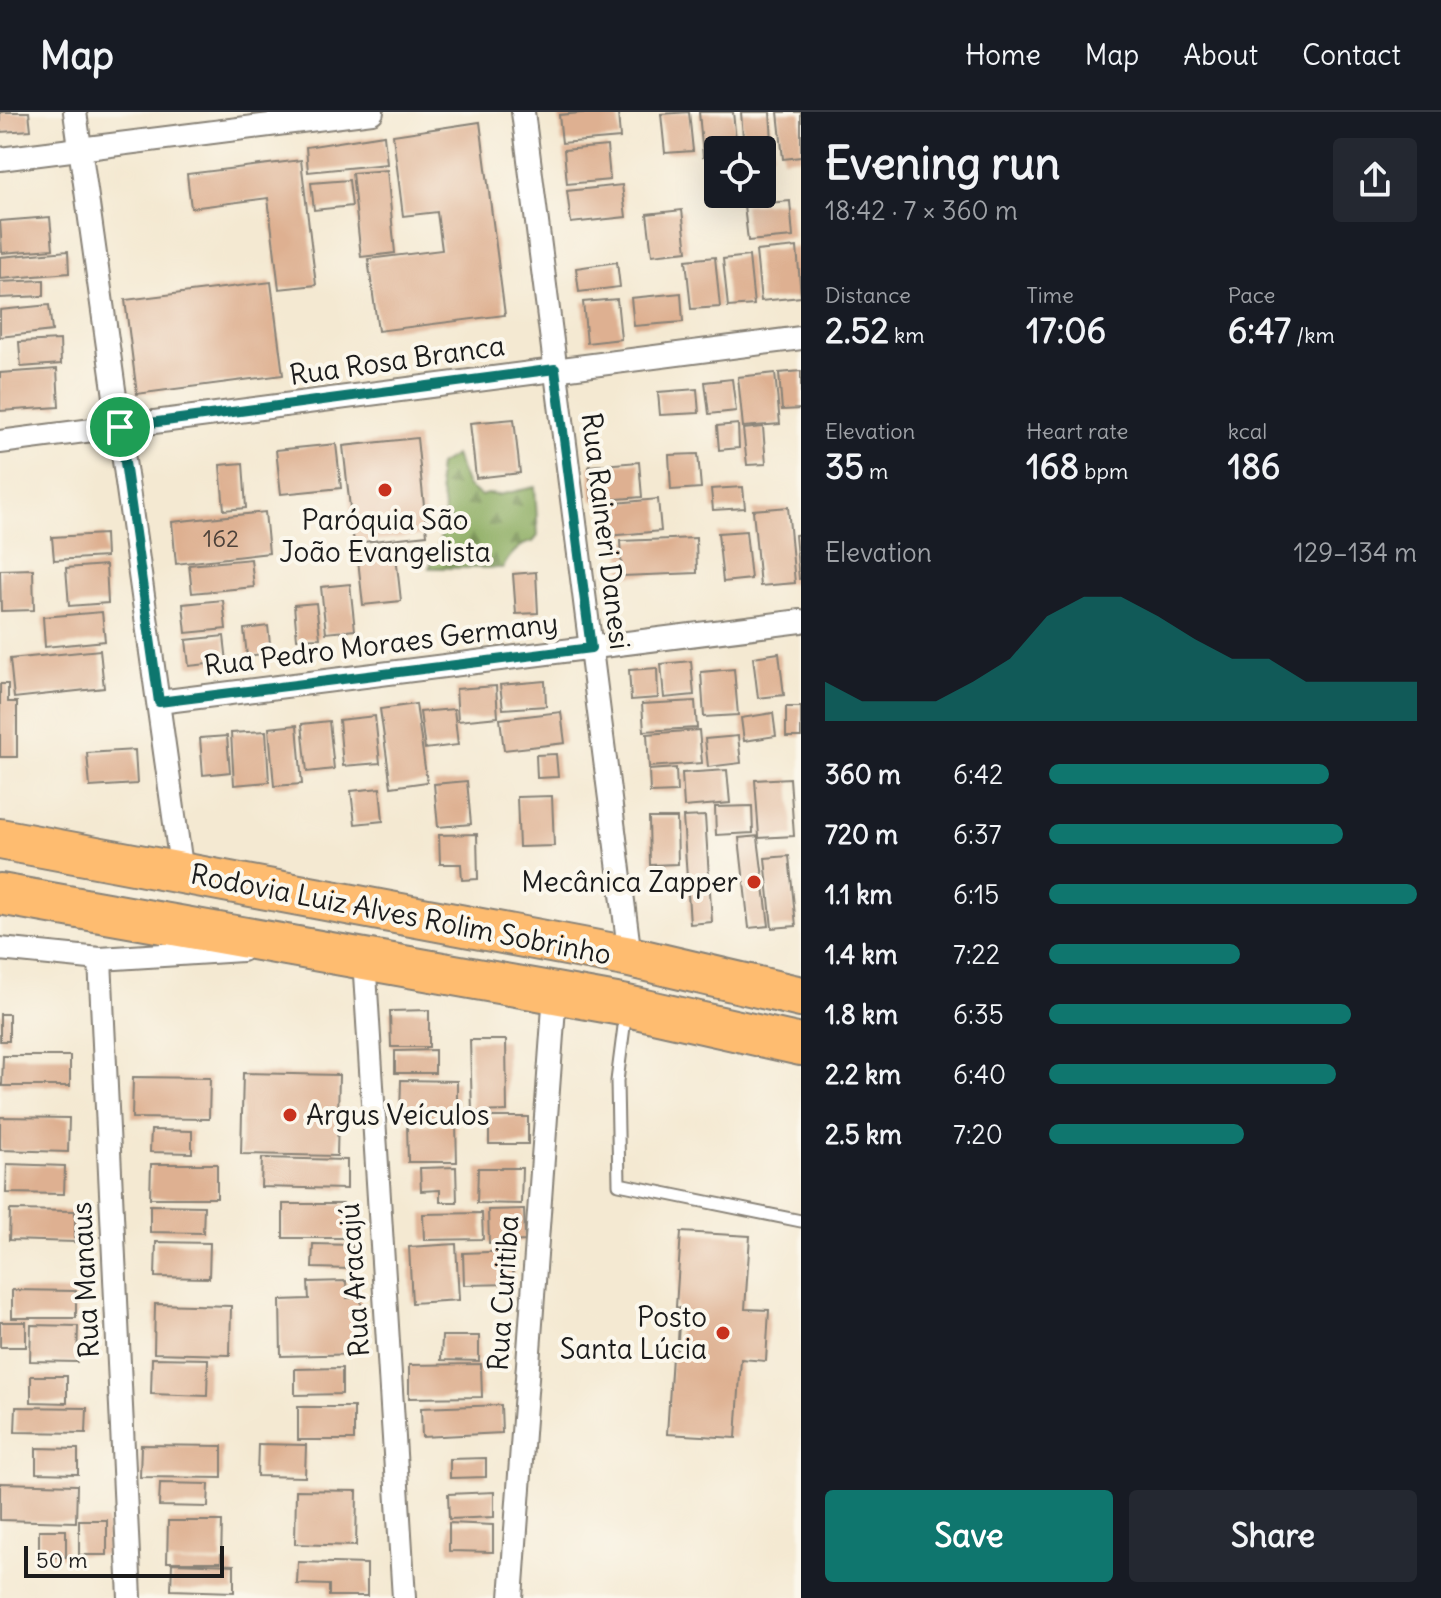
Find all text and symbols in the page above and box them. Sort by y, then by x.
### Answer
text: Map [40,32,114,79]
text: Home [965,37,1041,73]
text: Map [1085,37,1139,73]
text: About [1183,37,1258,73]
text: Contact [1302,37,1401,73]
map controls [704,136,776,208]
button: locate [704,136,776,208]
text: Evening run [825,136,1060,191]
button: share [1333,138,1417,222]
text: 18:42 · 7 × 360 m [825,194,1018,227]
text: Distance [825,281,911,309]
text: Time [1026,281,1074,309]
text: Pace [1228,281,1275,309]
text: 2.52 [825,309,889,352]
text: 17:06 [1026,309,1106,352]
text: 6:47 [1228,309,1291,352]
text: km [889,321,925,349]
text: /km [1291,321,1335,349]
street label: Rua Rosa Branca [287,327,507,393]
pin [86,393,154,461]
icon: arrive [98,405,142,449]
street label: Rua Raineri Danesi [574,411,638,651]
text: Elevation [825,417,915,445]
text: Heart rate [1026,417,1128,445]
text: kcal [1228,417,1267,445]
text: 35 [825,445,864,488]
text: 168 [1026,445,1079,488]
text: 186 [1228,445,1280,488]
text: m [864,457,888,485]
text: bpm [1079,457,1128,485]
marker: Paróquia São João Evangelista [376,481,394,499]
place label: Paróquia São João Evangelista [279,502,491,570]
house number: 162 [203,523,239,553]
text: Elevation [825,536,932,569]
text: 129–134 m [1294,536,1417,569]
street label: Rua Pedro Moraes Germany [202,604,560,684]
text: 360 m [825,758,901,791]
text: 6:42 [953,758,1003,791]
text: 720 m [825,818,898,851]
text: 6:37 [953,818,1001,851]
street label: Rodovia Luiz Alves Rolim Sobrinho [188,856,614,972]
place label: Mecânica Zapper [521,864,738,900]
marker: Mecânica Zapper [745,873,763,891]
text: 1.1 km [825,878,892,911]
text: 6:15 [953,878,999,911]
text: 1.4 km [825,938,898,971]
text: 7:22 [953,938,1000,971]
text: 1.8 km [825,998,898,1031]
text: 6:35 [953,998,1004,1031]
text: 2.2 km [825,1058,901,1091]
text: 6:40 [953,1058,1006,1091]
place label: Argus Veículos [306,1097,490,1133]
marker: Argus Veículos [281,1106,299,1124]
text: 2.5 km [825,1118,902,1151]
text: 7:20 [953,1118,1003,1151]
street label: Rua Manaus [63,1201,107,1359]
street label: Rua Aracajú [331,1202,377,1358]
street label: Rua Curitiba [480,1214,526,1372]
place label: Posto Santa Lúcia [560,1299,707,1367]
marker: Posto Santa Lúcia [714,1324,732,1342]
button: Save [825,1490,1113,1582]
button: Share [1129,1490,1417,1582]
scale bar [24,1542,224,1578]
text: 50 m [36,1546,88,1574]

